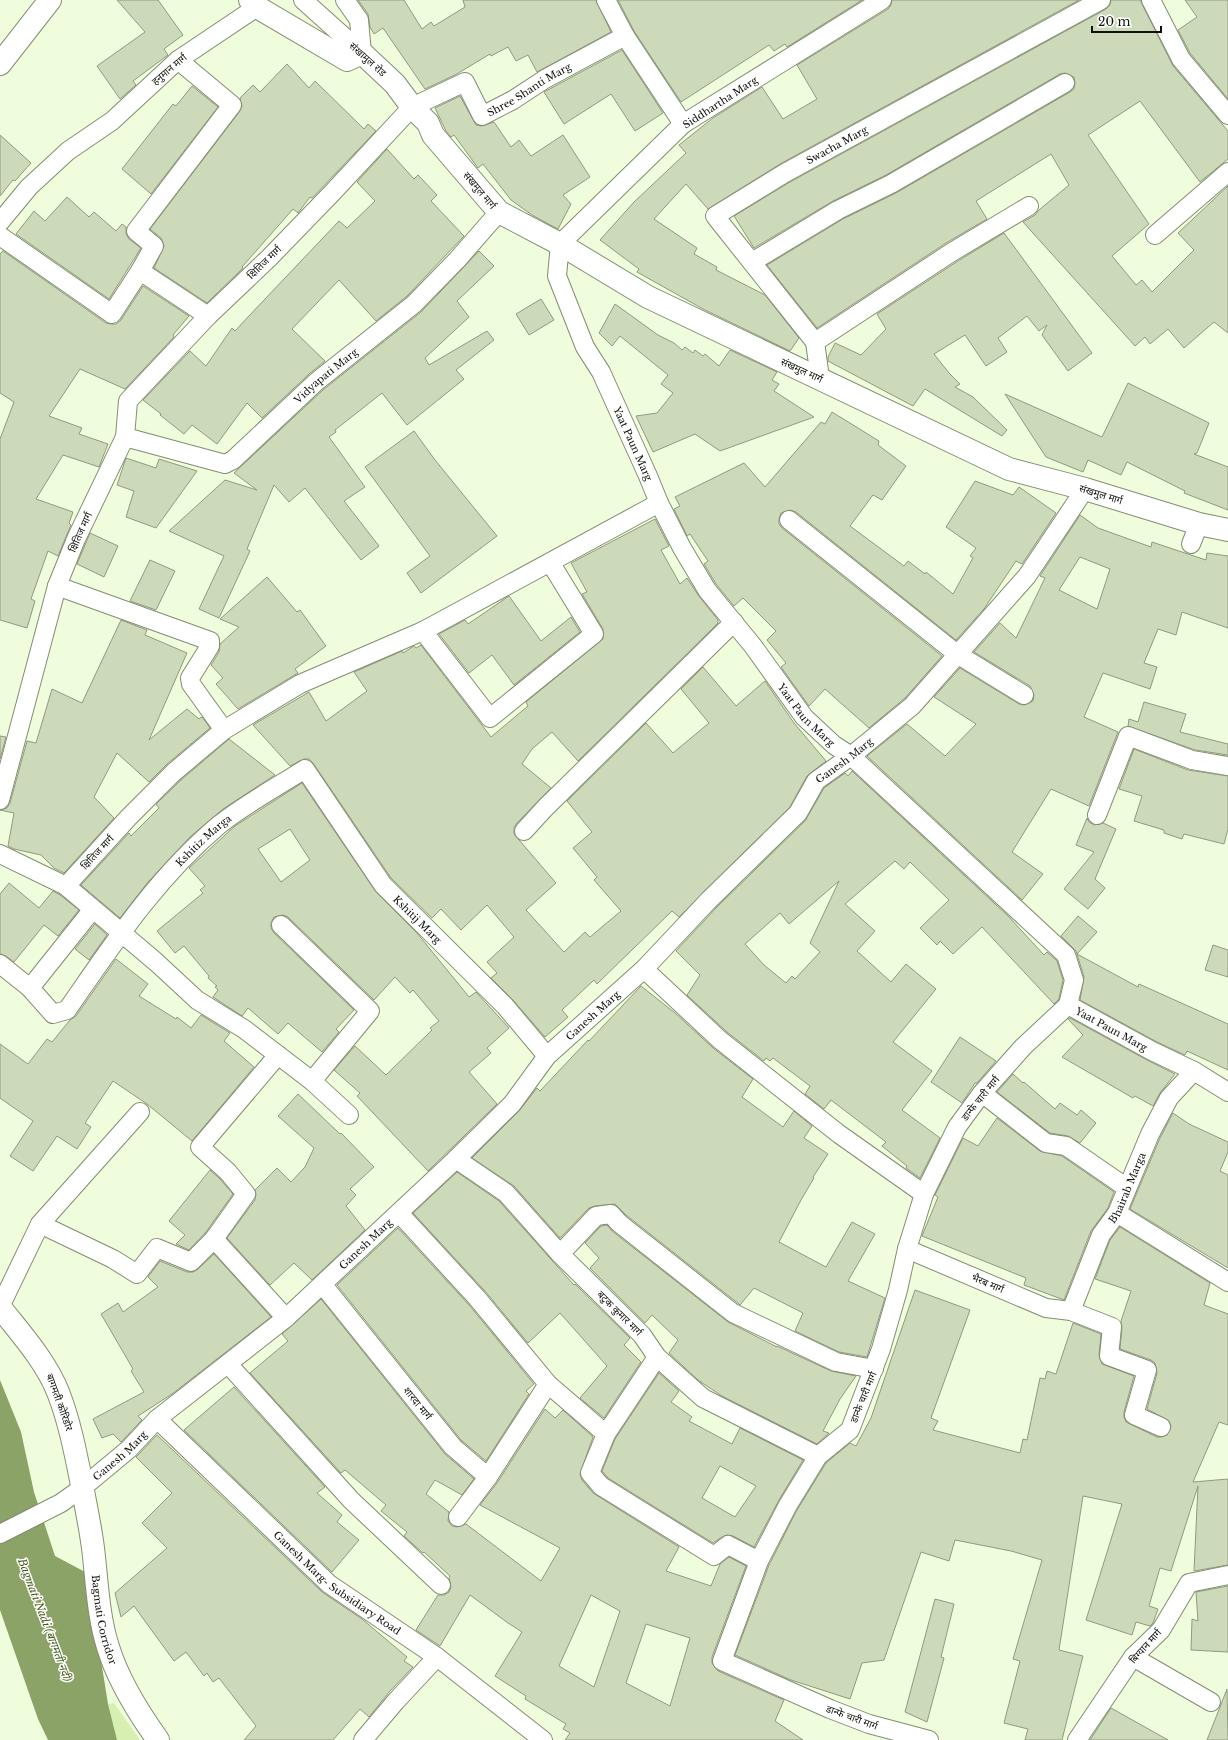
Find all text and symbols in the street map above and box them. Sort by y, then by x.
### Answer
scale bar [1092,8,1161,34]
text: 20 m [1098,14,1130,29]
street label: संखामुल रोड [347,39,389,80]
street label: हनुमान मार्ग [149,50,190,88]
street label: Shree Shanti Marg [485,60,574,119]
street label: Siddhartha Marg [680,73,761,131]
street label: Swacha Marg [804,123,871,167]
street label: संखमुल मार्ग [460,169,500,212]
street label: क्षितिज मार्ग [245,242,285,282]
street label: Vidyapati Marg [291,345,361,407]
street label: संखमुल मार्ग [779,355,826,386]
street label: Yaat Paun Marg [610,404,656,484]
street label: संखमुल मार्ग [1078,482,1125,508]
street label: क्षितिज मार्ग [66,509,95,554]
street label: Yaat Paun Marg [774,680,838,750]
street label: Ganesh Marg [813,734,876,786]
street label: Kshitiz Marga [173,812,234,869]
street label: क्षितिज मार्ग [78,832,117,872]
street label: Kshitij Marg [390,893,445,947]
street label: Ganesh Marg [563,987,623,1043]
street label: Yaat Paun Marg [1072,1004,1151,1055]
street label: डान्फे चारी मार्ग [958,1073,1003,1124]
street label: Bhairab Marga [1106,1150,1149,1226]
street label: Ganesh Marg [336,1215,396,1272]
street label: भैरब मार्ग [970,1271,1007,1296]
street label: बटुक कुमार मार्ग [594,1288,646,1339]
street label: डान्फे चारी मार्ग [847,1369,880,1426]
street label: बागमती कोरिडोर [43,1372,76,1433]
street label: शारदा मार्ग [400,1384,435,1423]
street label: Ganesh Marg [90,1427,150,1483]
street label: Ganesh Marg- Subsidiary Road [271,1528,403,1638]
water label: Bagmati Nadi (बागमती नदी) [15,1555,75,1684]
street label: Bagmati Corridor [89,1574,120,1667]
street label: बिग्यान मार्ग [1126,1626,1165,1666]
street label: डान्फे चारी मार्ग [823,1702,880,1733]

